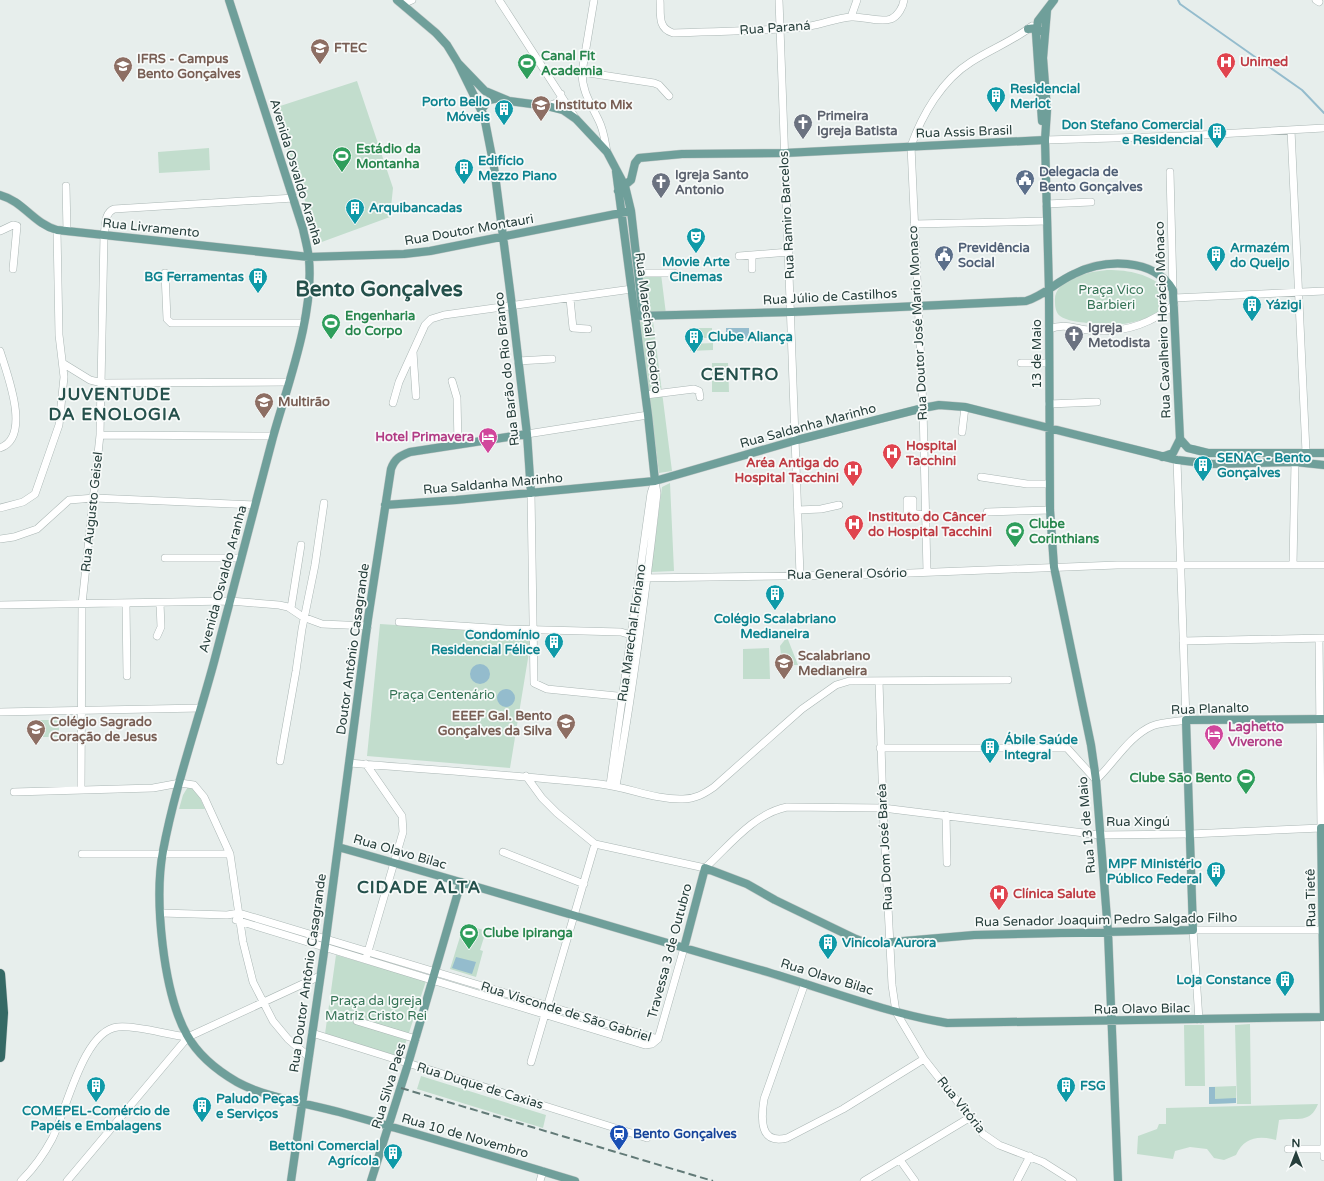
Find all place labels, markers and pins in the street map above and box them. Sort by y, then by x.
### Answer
school or university icon: FTEC [309,37,331,65]
place label: FTEC [334,40,367,56]
place label: Canal Fit Academia [541,48,603,79]
place label: IFRS - Campus Bento Gonçalves [137,51,241,82]
hospital icon: Unimed [1215,51,1237,79]
sports icon: Canal Fit Academia [516,52,538,80]
place label: Unimed [1240,54,1288,70]
school or university icon: IFRS - Campus Bento Gonçalves [112,55,134,83]
place label: Residencial Merlot [1010,81,1080,112]
building icon: Residencial Merlot [985,85,1007,113]
place label: Porto Bello Móveis [422,94,490,125]
school or university icon: Instituto Mix [530,94,552,122]
place label: Instituto Mix [555,97,633,113]
building icon: Porto Bello Móveis [493,98,515,126]
place label: Primeira Igreja Batista [817,108,898,139]
church icon: Primeira Igreja Batista [792,112,814,140]
place label: Don Stefano Comercial e Residencial [1062,117,1203,148]
building icon: Don Stefano Comercial e Residencial [1206,121,1228,149]
place label: Estádio da Montanha [356,141,421,172]
sports icon: Estádio da Montanha [331,145,353,173]
place label: Edifício Mezzo Piano [478,153,557,184]
building icon: Edifício Mezzo Piano [453,157,475,185]
place label: Delegacia de Bento Gonçalves [1039,164,1143,195]
place label: Igreja Santo Antonio [675,167,749,198]
public building icon: Delegacia de Bento Gonçalves [1014,168,1036,196]
church icon: Igreja Santo Antonio [650,171,672,199]
building icon: Arquibancadas [344,197,366,225]
place label: Arquibancadas [369,200,462,216]
theatre icon: Movie Arte Cinemas [685,226,707,254]
place label: Previdência Social [958,240,1030,271]
place label: Armazém do Queijo [1230,240,1290,271]
public building icon: Previdência Social [933,244,955,272]
building icon: Armazém do Queijo [1205,244,1227,272]
place label: Movie Arte Cinemas [662,254,731,285]
building icon: BG Ferramentas [247,266,269,294]
place label: BG Ferramentas [144,269,244,285]
building icon: Yázigi [1241,294,1263,322]
place label: Yázigi [1266,297,1302,313]
place label: Engenharia do Corpo [345,308,415,339]
sports icon: Engenharia do Corpo [320,312,342,340]
place label: Igreja Metodista [1088,320,1150,351]
church icon: Igreja Metodista [1063,324,1085,352]
building icon: Clube Aliança [683,326,705,354]
place label: Clube Aliança [708,329,793,345]
school or university icon: Multirão [253,391,275,419]
place label: Multirão [278,394,330,410]
hotel icon: Hotel Primavera [477,426,499,454]
place label: Hotel Primavera [375,429,474,445]
place label: Hospital Tacchini [905,438,957,469]
hospital icon: Hospital Tacchini [881,442,903,470]
place label: SENAC - Bento Gonçalves [1217,450,1311,481]
building icon: SENAC - Bento Gonçalves [1192,454,1214,482]
place label: Aréa Antiga do Hospital Tacchini [735,455,839,486]
hospital icon: Aréa Antiga do Hospital Tacchini [842,459,864,487]
place label: Instituto do Câncer do Hospital Tacchini [868,509,992,540]
hospital icon: Instituto do Câncer do Hospital Tacchini [843,513,865,541]
place label: Clube Corinthians [1029,516,1099,547]
sports icon: Clube Corinthians [1004,520,1026,548]
building icon: Colégio Scalabriano Medianeira [764,583,786,611]
place label: Colégio Scalabriano Medianeira [714,611,836,642]
place label: Condomínio Residencial Félice [431,627,541,658]
building icon: Condomínio Residencial Félice [543,631,565,659]
place label: Scalabriano Medianeira [798,648,870,679]
school or university icon: Scalabriano Medianeira [773,652,795,680]
place label: EEEF Gal. Bento Gonçalves da Silva [438,708,552,739]
school or university icon: EEEF Gal. Bento Gonçalves da Silva [555,712,577,740]
place label: Colégio Sagrado Coração de Jesus [50,714,157,745]
school or university icon: Colégio Sagrado Coração de Jesus [25,718,47,746]
place label: Laghetto Viverone [1228,719,1284,750]
hotel icon: Laghetto Viverone [1203,723,1225,751]
place label: Ábile Saúde Integral [1004,731,1078,763]
building icon: Ábile Saúde Integral [979,736,1001,764]
sports icon: Clube São Bento [1235,767,1257,795]
place label: Clube São Bento [1129,770,1232,786]
place label: MPF Ministério Público Federal [1107,856,1202,887]
building icon: MPF Ministério Público Federal [1205,860,1227,888]
hospital icon: Clínica Salute [988,883,1010,911]
place label: Clínica Salute [1013,886,1097,902]
sports icon: Clube Ipiranga [458,922,480,950]
place label: Clube Ipiranga [483,925,573,941]
building icon: Vinícola Aurora [817,932,839,960]
place label: Vinícola Aurora [842,935,936,951]
building icon: Loja Constance [1274,969,1296,997]
place label: Loja Constance [1176,972,1272,988]
building icon: COMEPEL-Comércio de Papéis e Embalagens [85,1075,107,1103]
building icon: FSG [1055,1075,1077,1103]
place label: FSG [1080,1078,1106,1094]
place label: Paludo Peças e Serviços [216,1091,299,1122]
building icon: Paludo Peças e Serviços [191,1095,213,1123]
place label: COMEPEL-Comércio de Papéis e Embalagens [22,1103,171,1134]
station icon: Bento Gonçalves [608,1123,630,1151]
place label: Bento Gonçalves [633,1126,737,1142]
place label: Bettoni Comercial Agrícola [269,1138,379,1169]
building icon: Bettoni Comercial Agrícola [382,1142,404,1170]

